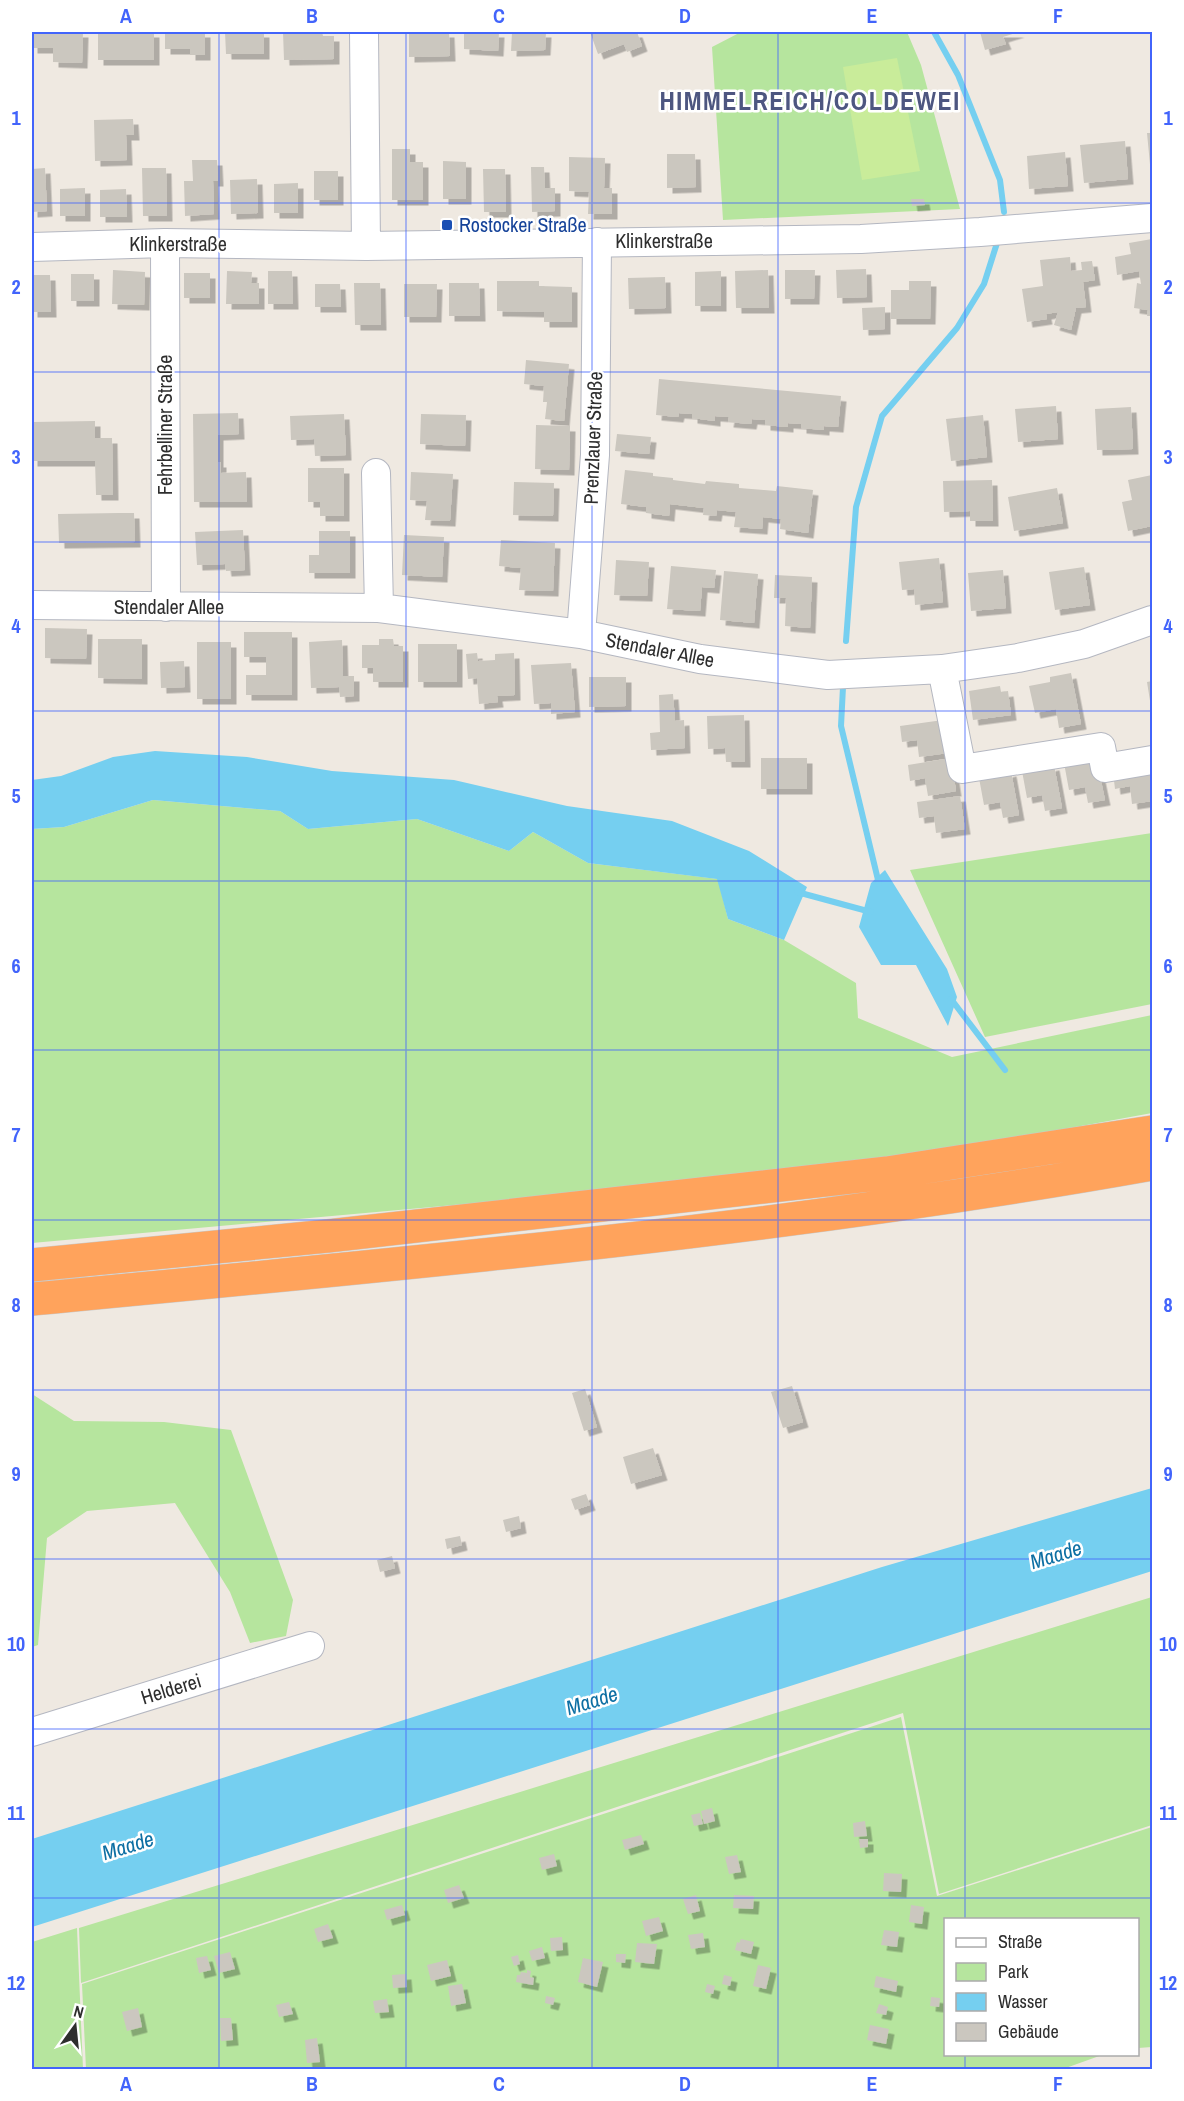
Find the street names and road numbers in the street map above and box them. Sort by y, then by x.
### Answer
street label: Klinkerstraße [615,227,713,254]
street label: Klinkerstraße [129,230,227,257]
street label: Fehrbelliner Straße [151,355,178,495]
street label: Prenzlauer Straße [577,371,608,505]
street label: Stendaler Allee [114,593,224,620]
street label: Stendaler Allee [603,626,717,673]
street label: Helderei [137,1667,204,1710]

